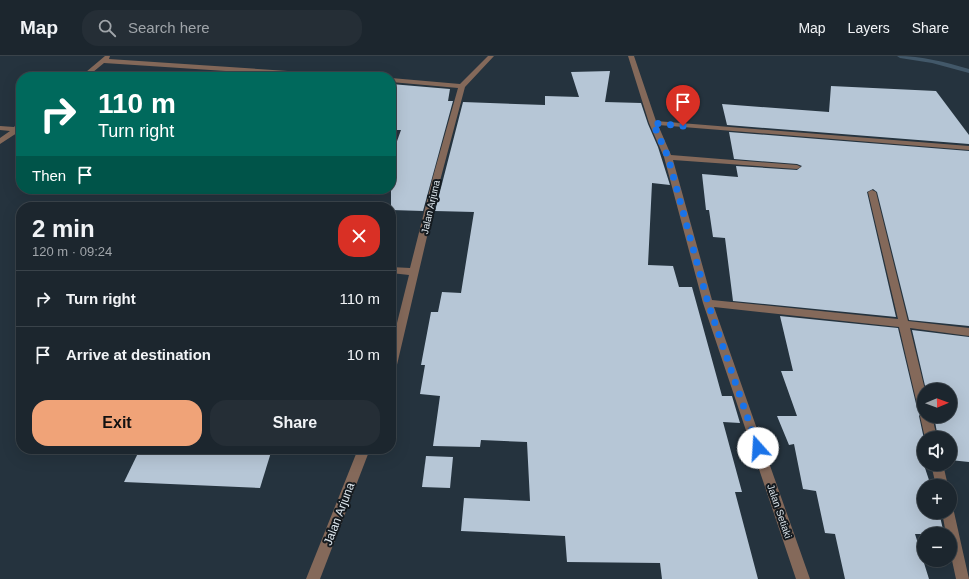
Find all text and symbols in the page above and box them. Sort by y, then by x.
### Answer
search box [82,10,362,46]
text: Map [20,17,58,38]
icon: search [96,17,118,39]
text: Search here [128,19,210,36]
text: Map [798,20,826,36]
text: Layers [848,20,890,36]
text: Share [912,20,949,36]
pin [666,85,700,126]
icon: right [32,88,84,140]
text: 110 m [98,88,176,119]
icon: arrive [672,91,694,113]
text: Turn right [98,121,174,141]
icon: arrive [74,164,96,186]
text: Then [32,167,66,184]
street label: Jalan Arjuna [419,179,442,235]
text: 2 min [32,215,95,242]
button: close [338,215,380,257]
text: 120 m · 09:24 [32,244,112,259]
icon: right [32,288,54,310]
text: Turn right [66,290,136,307]
text: 110 m [339,290,380,307]
icon: arrive [32,344,54,366]
text: Arrive at destination [66,346,211,363]
text: 10 m [347,346,380,363]
north arrow [917,383,957,423]
map controls [917,383,957,567]
button: Exit [32,400,202,446]
button: Share [210,400,380,446]
position arrow [737,427,779,469]
button: sound [917,431,957,471]
button: + [917,479,957,519]
street label: Jalan Arjuna [321,480,357,547]
street label: Jalan Setiaki [765,483,794,540]
button: − [917,527,957,567]

